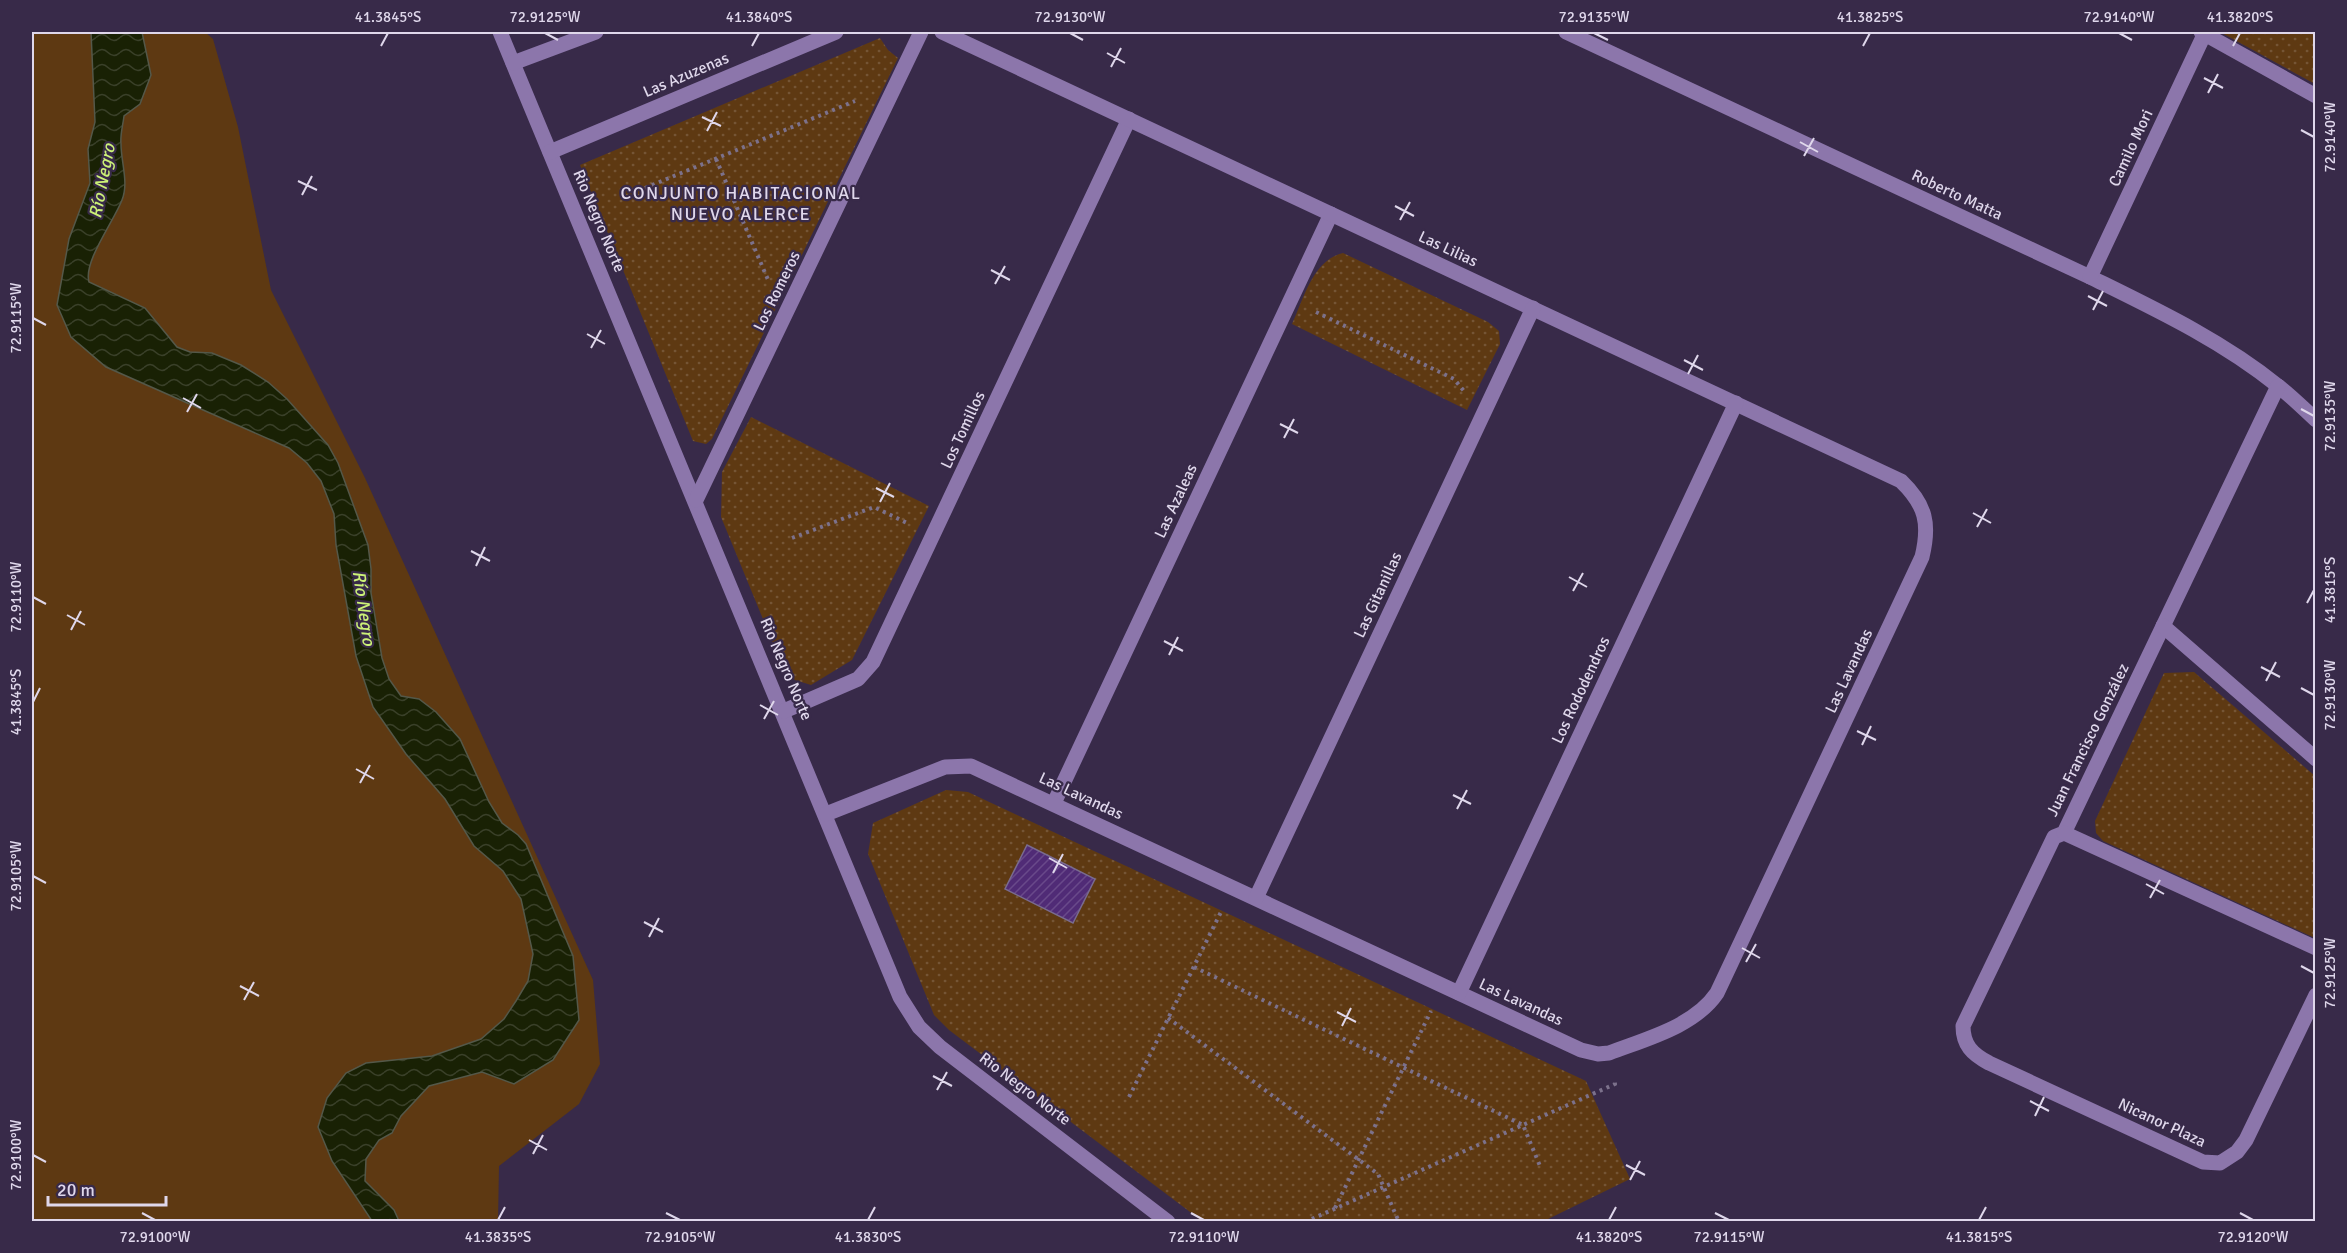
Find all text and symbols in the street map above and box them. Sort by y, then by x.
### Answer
text: 41.3845°S [355,8,421,26]
text: 72.9125°W [510,8,581,26]
text: 41.3840°S [726,8,792,26]
text: 72.9130°W [1035,8,1106,26]
text: 72.9135°W [1559,8,1630,26]
text: 41.3825°S [1837,8,1903,26]
text: 72.9140°W [2084,8,2155,26]
text: 41.3820°S [2207,8,2273,26]
street label: Las Azuzenas [640,48,732,102]
text: 72.9140°W [2321,101,2339,172]
street label: Camilo Mori [2104,106,2158,190]
water label: Río Negro [84,140,120,220]
street label: Roberto Matta [1908,165,2006,225]
street label: Rio Negro Norte [568,167,630,275]
district label: CONJUNTO HABITACIONAL NUEVO ALERCE [620,182,862,225]
street label: Las Lilias [1415,227,1481,271]
street label: Los Romeros [749,248,805,334]
text: 72.9115°W [7,282,25,353]
text: 72.9135°W [2321,380,2339,451]
street label: Los Tomillos [936,388,990,472]
street label: Las Azaleas [1150,461,1202,541]
street label: Las Gitanillas [1349,549,1407,641]
text: 41.3815°S [2321,557,2339,623]
text: 72.9110°W [7,561,25,632]
water label: Río Negro [348,569,380,648]
street label: Rio Negro Norte [755,615,817,723]
street label: Las Lavandas [1821,626,1877,716]
street label: Los Rododendros [1547,633,1615,747]
text: 72.9130°W [2321,659,2339,730]
street label: Juan Francisco González [2042,660,2134,820]
text: 41.3845°S [7,669,25,735]
street label: Las Lavandas [1036,768,1126,824]
text: 72.9105°W [7,840,25,911]
text: 72.9125°W [2321,937,2339,1008]
street label: Las Lavandas [1476,974,1566,1030]
street label: Rio Negro Norte [975,1048,1075,1130]
street label: Nicanor Plaza [2115,1094,2209,1152]
text: 72.9100°W [7,1119,25,1190]
scale bar [48,1169,166,1207]
text: 20 m [57,1179,95,1201]
text: 72.9100°W [120,1228,191,1246]
text: 41.3835°S [465,1228,531,1246]
text: 72.9105°W [645,1228,716,1246]
text: 41.3830°S [835,1228,901,1246]
text: 72.9110°W [1169,1228,1240,1246]
text: 41.3820°S [1576,1228,1642,1246]
text: 72.9115°W [1694,1228,1765,1246]
text: 41.3815°S [1946,1228,2012,1246]
text: 72.9120°W [2218,1228,2289,1246]

